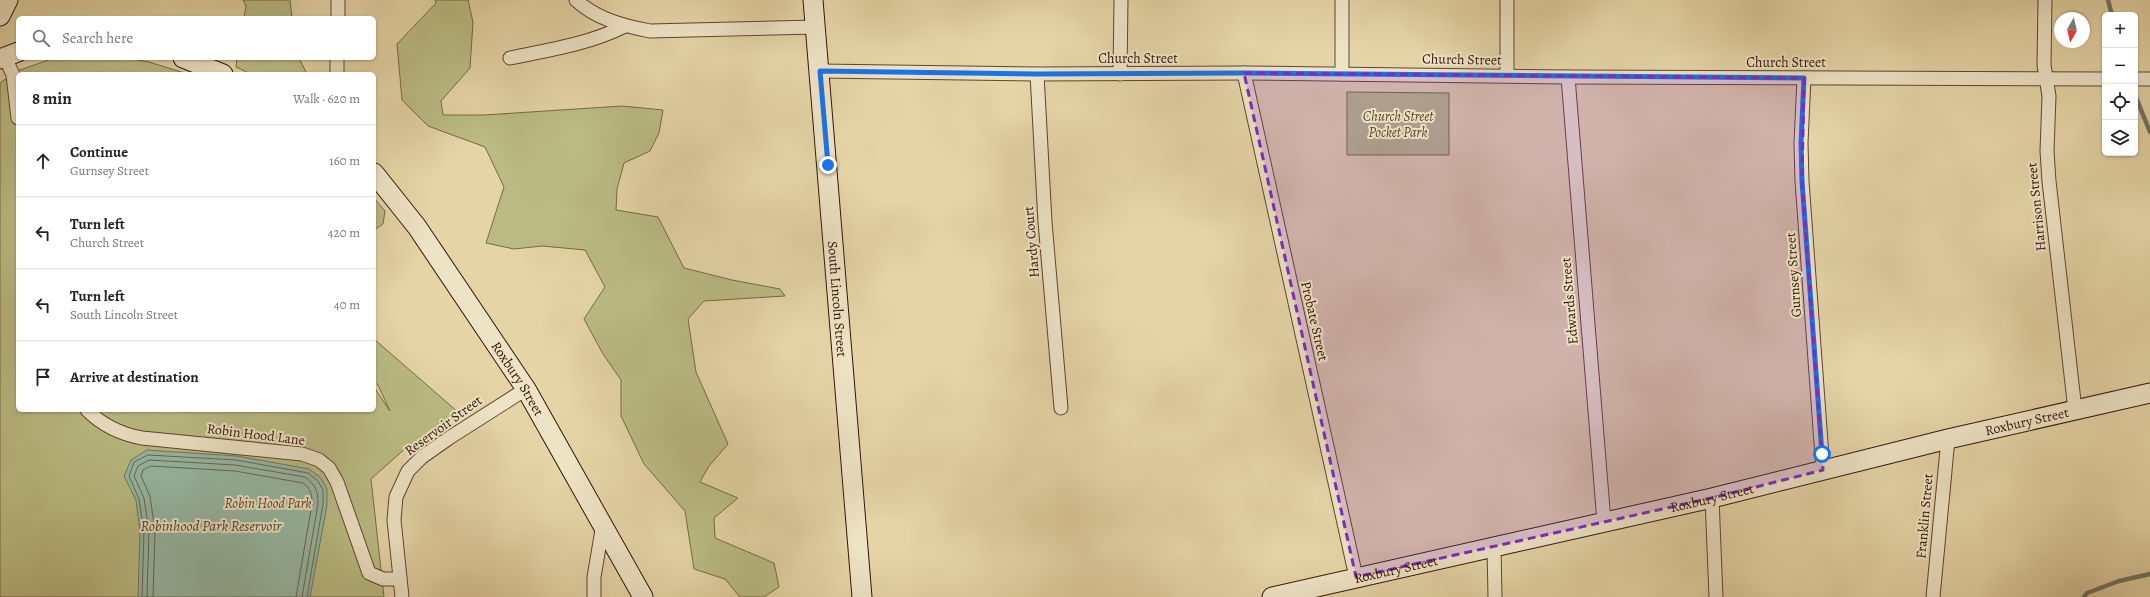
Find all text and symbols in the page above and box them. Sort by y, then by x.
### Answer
north arrow [2054,12,2090,48]
map controls [2102,12,2138,156]
button: + [2102,12,2138,48]
search box [16,16,376,60]
icon: search [30,27,52,49]
text: Search here [62,28,133,48]
button: − [2102,48,2138,84]
street label: Church Street [1098,49,1178,68]
street label: Church Street [1422,49,1502,70]
street label: Church Street [1746,53,1826,72]
button: locate [2102,84,2138,120]
text: 8 min [32,87,72,110]
text: Walk · 620 m [293,90,360,107]
park label: Church Street Pocket Park [1363,107,1434,142]
button: layers [2102,120,2138,156]
text: Continue [70,142,128,162]
icon: ahead [32,150,54,172]
text: 160 m [329,152,360,169]
route end [819,156,837,174]
street label: Harrison Street [2022,161,2051,252]
text: Gurnsey Street [70,162,149,179]
street label: Hardy Court [1019,205,1044,278]
text: Turn left [70,214,125,234]
icon: left [32,222,54,244]
text: 420 m [328,224,360,241]
street label: Gurnsey Street [1781,232,1806,318]
text: Church Street [70,234,144,251]
street label: South Lincoln Street [823,240,851,358]
street label: Edwards Street [1556,256,1583,345]
street label: Probate Street [1296,279,1333,363]
text: Turn left [70,286,125,306]
icon: left [32,294,54,316]
text: 40 m [334,296,360,313]
text: South Lincoln Street [70,306,178,323]
street label: Roxbury Street [486,338,548,420]
icon: arrive [32,366,54,388]
text: Arrive at destination [70,367,199,387]
street label: Reservoir Street [401,391,486,460]
street label: Roxbury Street [1983,403,2071,440]
street label: Robin Hood Lane [206,419,306,450]
route start [1813,445,1831,463]
street label: Franklin Street [1911,472,1938,559]
street label: Roxbury Street [1668,479,1756,517]
park label: Robin Hood Park [224,494,312,513]
water label: Robinhood Park Reservoir [140,516,282,536]
street label: Roxbury Street [1352,551,1440,588]

